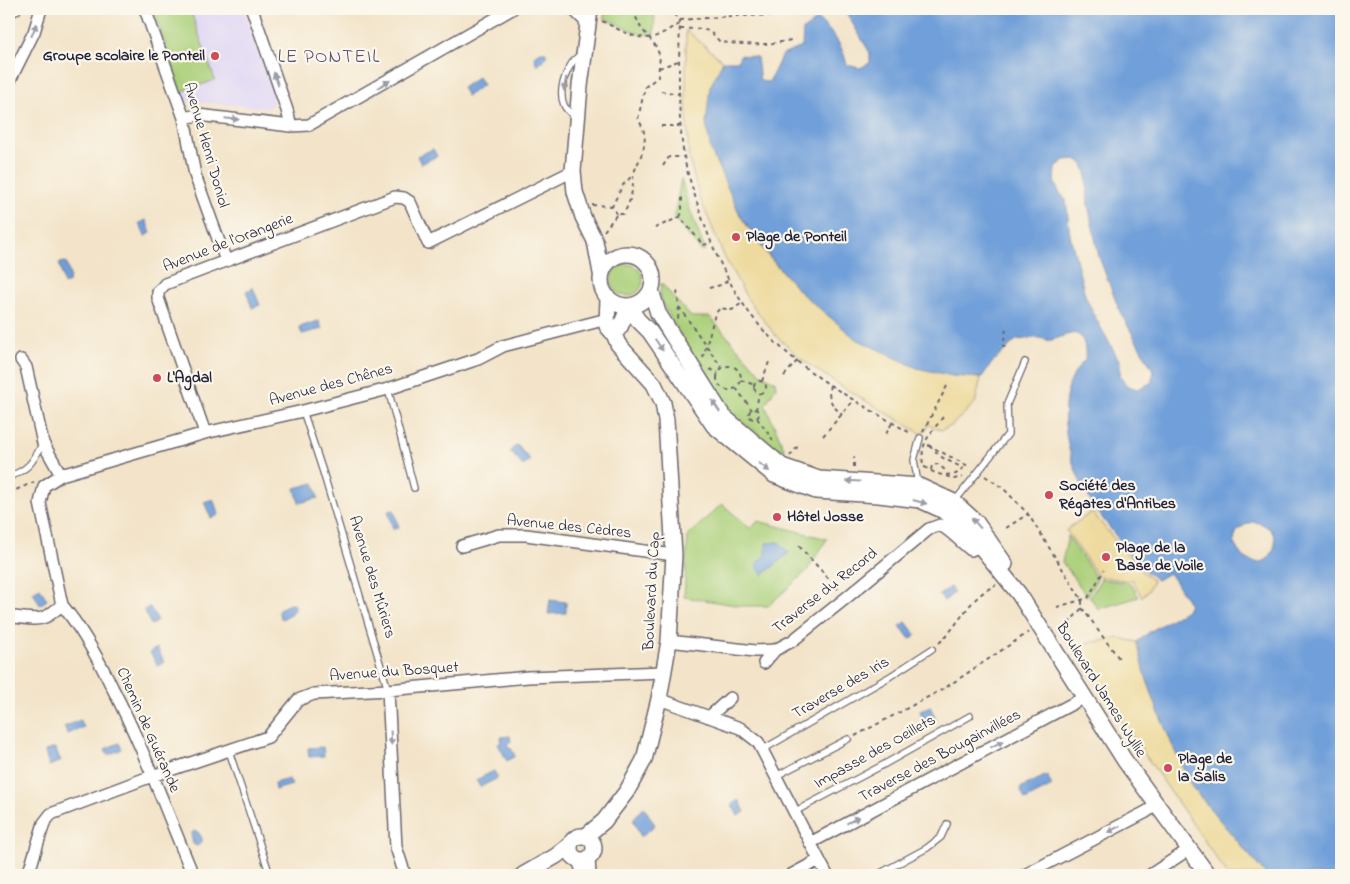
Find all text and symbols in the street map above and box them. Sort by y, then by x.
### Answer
one-way arrow [30,23,38,37]
place label: Groupe scolaire le Ponteil [43,44,205,68]
district label: LE PONTEIL [278,44,380,71]
marker: Groupe scolaire le Ponteil [209,50,221,62]
one-way arrow [272,71,280,86]
one-way arrow [560,76,568,92]
street label: Avenue Henri Doniol [177,79,235,211]
one-way arrow [377,79,390,88]
one-way arrow [225,115,241,123]
street label: Avenue de l'Orangerie [159,207,297,279]
place label: Plage de Ponteil [746,225,847,250]
marker: Plage de Ponteil [730,231,742,243]
one-way arrow [654,338,664,352]
street label: Avenue des Chênes [267,357,395,413]
place label: L'Agdal [167,366,212,391]
marker: L'Agdal [151,372,163,384]
one-way arrow [711,399,721,413]
one-way arrow [758,461,770,472]
place label: Société des Régates d'Antibes [1058,474,1176,517]
one-way arrow [844,477,860,485]
marker: Société des Régates d'Antibes [1043,489,1055,501]
one-way arrow [912,498,927,506]
place label: Hôtel Josse [787,505,864,529]
street label: Avenue des Cèdres [505,509,633,545]
marker: Hôtel Josse [771,511,783,523]
street label: Avenue des Mûriers [342,513,402,641]
one-way arrow [971,517,982,529]
street label: Boulevard du Cap [637,531,667,652]
place label: Plage de la Base de Voile [1115,536,1204,578]
street label: Traverse du Record [767,542,883,640]
marker: Plage de la Base de Voile [1100,551,1112,563]
street label: Boulevard James Wyllie [1049,617,1153,763]
street label: Traverse des Iris [788,650,894,726]
street label: Avenue du Bosquet [329,655,460,688]
street label: Chemin de Guérande [110,664,187,797]
street label: Traverse des Bougainvillées [855,703,1025,809]
street label: Impasse des Oeillets [810,709,940,795]
one-way arrow [387,731,395,747]
one-way arrow [989,740,1004,748]
place label: Plage de la Salis [1178,747,1233,789]
marker: Plage de la Salis [1162,762,1174,774]
one-way arrow [846,816,860,824]
one-way arrow [1107,825,1121,833]

